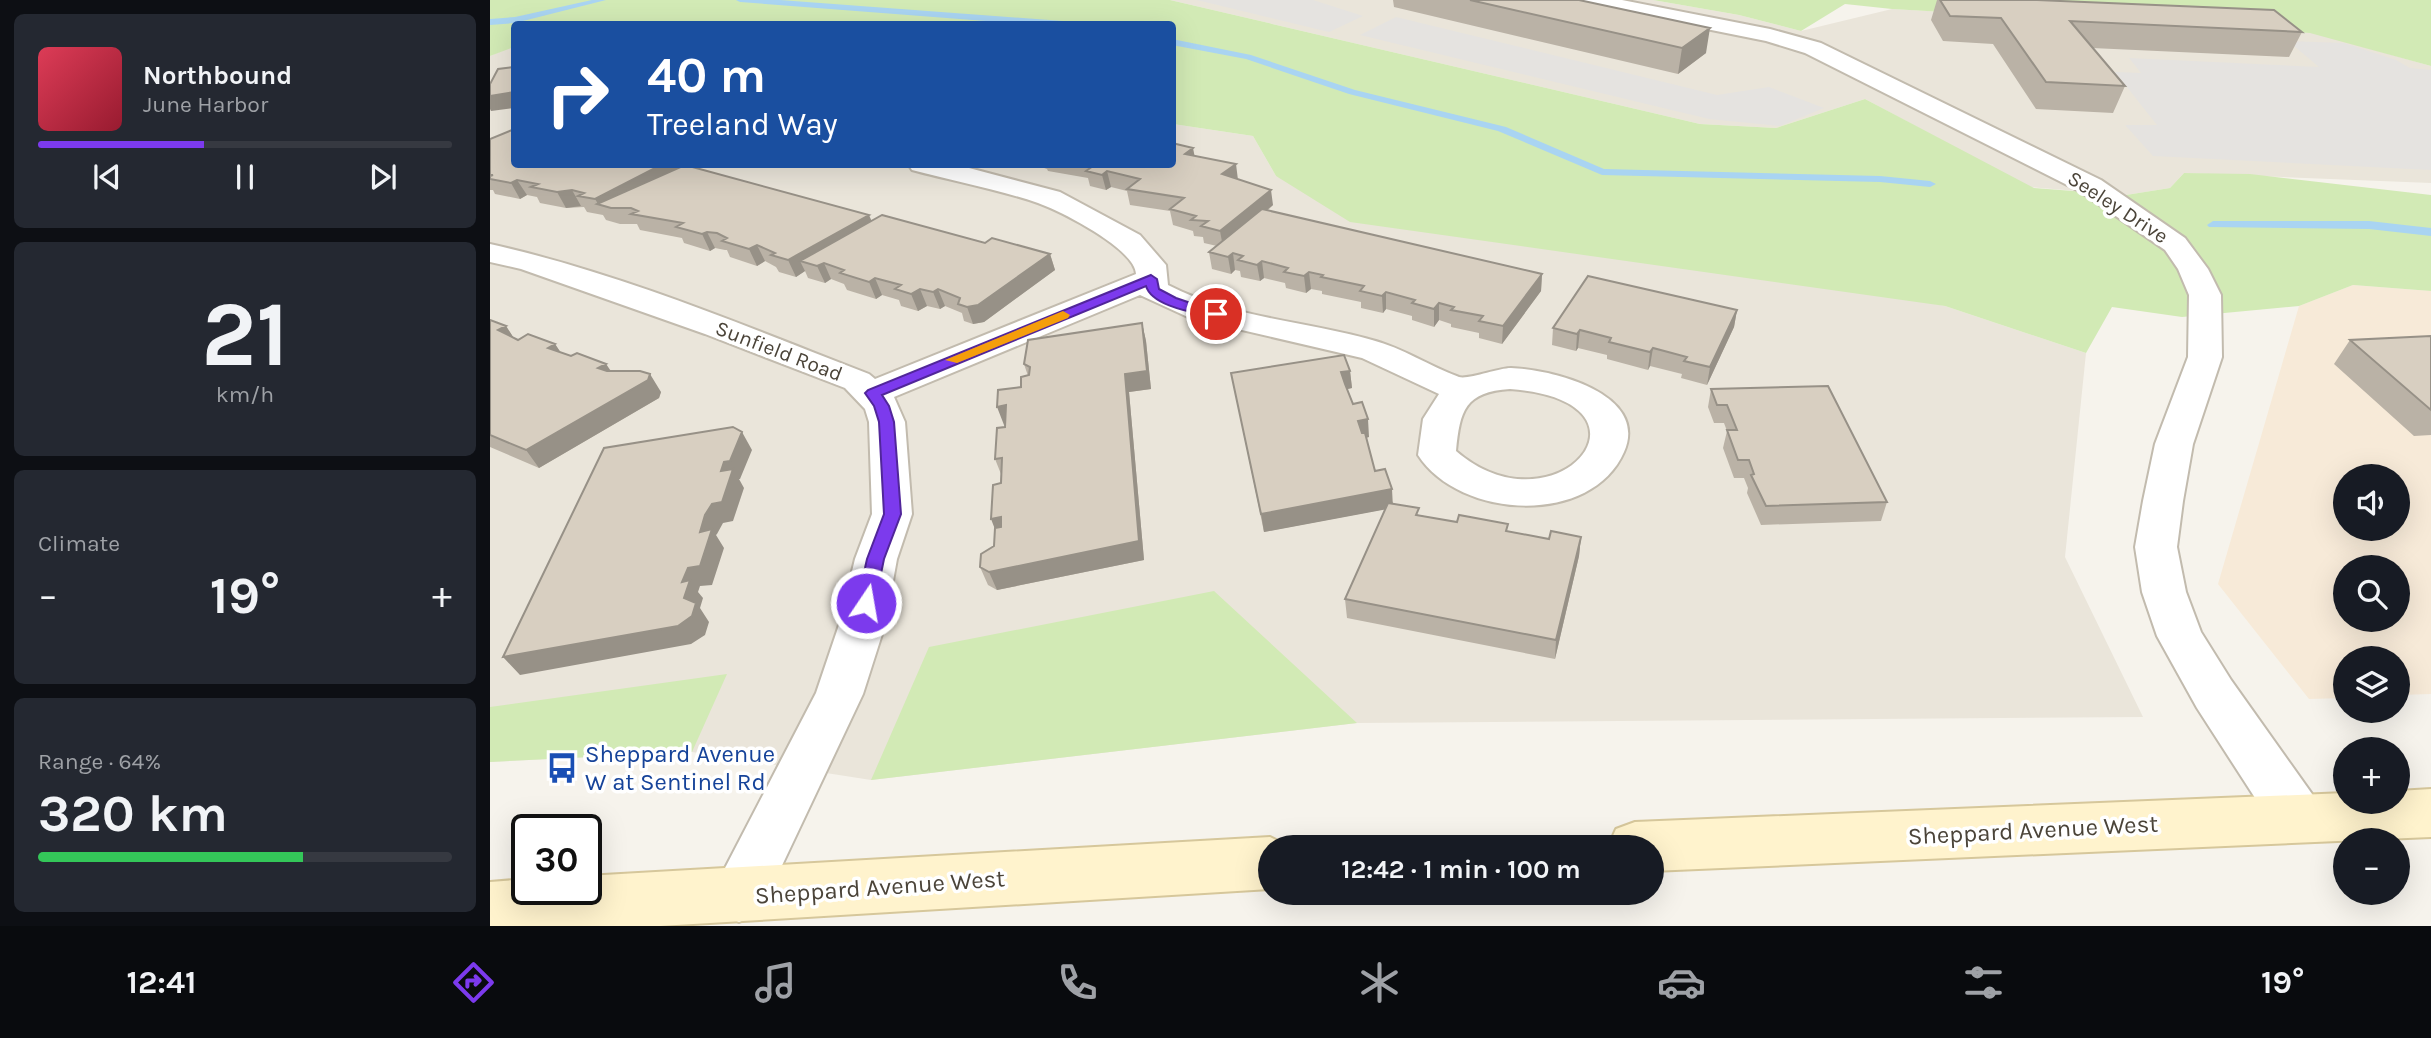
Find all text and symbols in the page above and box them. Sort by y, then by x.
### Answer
text: 40 m [647,47,766,104]
icon: right [532,49,623,140]
text: Northbound [143,60,292,91]
text: June Harbor [143,91,268,118]
text: Treeland Way [647,106,838,143]
icon: previous [88,158,126,196]
icon: pause [226,158,264,196]
icon: next [364,158,402,196]
street label: Seeley Drive [2063,166,2173,248]
text: 21 [201,282,289,388]
pin [1186,284,1246,344]
icon: arrive [1197,295,1235,333]
street label: Sunfield Road [712,316,846,386]
text: km/h [216,381,274,408]
map controls [2333,464,2410,905]
button: sound [2333,464,2410,541]
text: Climate [38,530,120,557]
button: search [2333,555,2410,632]
text: 19° [210,565,280,626]
position arrow [829,566,903,640]
text: − [38,573,58,618]
text: + [432,573,452,618]
button: layers [2333,646,2410,723]
button: + [2333,737,2410,814]
place label: Sheppard Avenue W at Sentinel Rd [585,740,775,796]
text: Range · 64% [38,748,161,775]
bus stop icon: Sheppard Avenue W at Sentinel Rd [545,751,579,785]
text: 320 km [38,783,228,844]
street label: Sheppard Avenue West [1907,809,2159,851]
speed limit sign: 30 [511,814,602,905]
button: − [2333,828,2410,905]
text: 12:42 · 1 min · 100 m [1341,854,1581,885]
street label: Sheppard Avenue West [754,864,1006,910]
icon: directions [449,958,498,1007]
icon: music [751,958,800,1007]
icon: phone [1053,958,1102,1007]
icon: climate [1355,958,1404,1007]
icon: car [1657,958,1706,1007]
icon: filters [1959,958,2008,1007]
text: 12:41 [126,964,196,1001]
text: 19° [2261,964,2304,1001]

